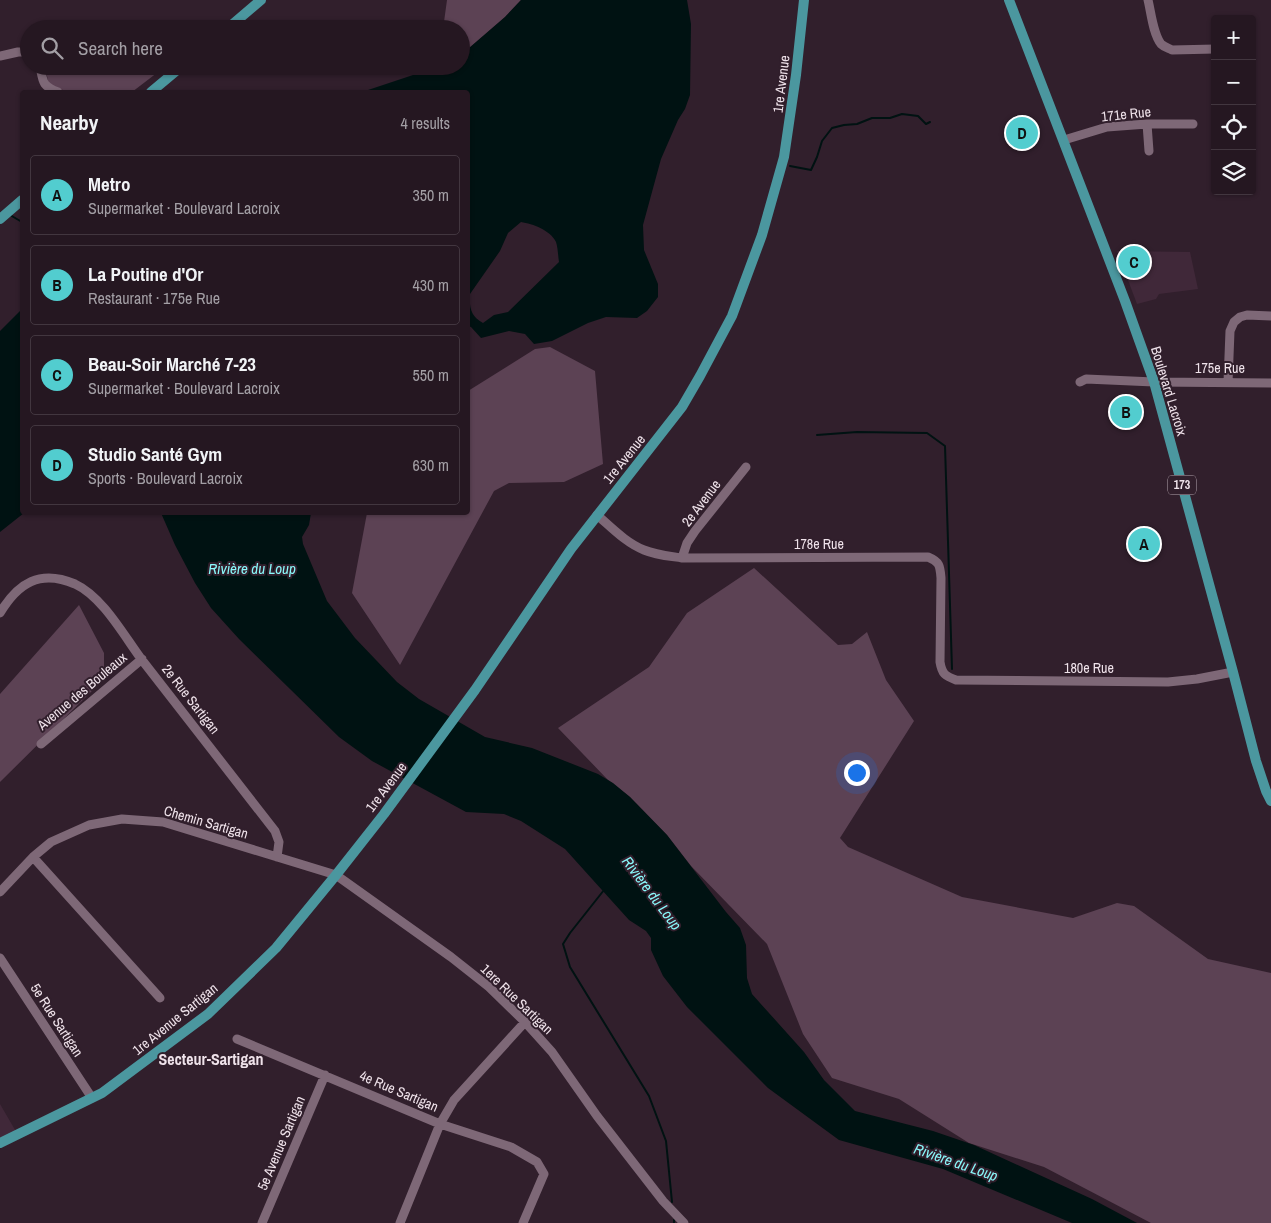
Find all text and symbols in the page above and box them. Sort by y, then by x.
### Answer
map controls [1211,15,1256,195]
button: + [1211,15,1256,60]
search box [20,20,470,75]
icon: search [38,34,66,62]
text: Search here [78,35,163,61]
street label: 1re Avenue [769,54,793,114]
button: − [1211,60,1256,105]
street label: 171e Rue [1100,102,1152,126]
button: locate [1211,105,1256,150]
text: Nearby [40,108,98,137]
text: 4 results [400,112,450,134]
pin: D [1006,114,1038,152]
button: layers [1211,150,1256,195]
text: Metro [88,171,130,197]
text: A [52,184,62,206]
text: 350 m [413,184,449,206]
text: Supermarket · Boulevard Lacroix [88,197,280,219]
pin: C [1118,243,1150,281]
text: La Poutine d'Or [88,261,203,287]
text: B [52,274,62,296]
text: 430 m [413,274,449,296]
text: Restaurant · 175e Rue [88,287,220,309]
street label: Boulevard Lacroix [1147,344,1191,438]
text: Beau-Soir Marché 7-23 [88,351,256,377]
street label: 175e Rue [1195,359,1245,377]
text: C [52,364,62,386]
text: 550 m [413,364,449,386]
text: Supermarket · Boulevard Lacroix [88,377,280,399]
pin: B [1110,393,1142,431]
street label: 1re Avenue [599,431,649,487]
text: Studio Santé Gym [88,441,222,467]
text: D [52,454,62,476]
text: 630 m [413,454,449,476]
text: Sports · Boulevard Lacroix [88,467,243,489]
street label: 2e Avenue [678,476,724,530]
road number: 173 [1168,476,1196,494]
pin: A [1128,525,1160,563]
street label: 178e Rue [794,535,844,553]
water label: Rivière du Loup [208,558,296,579]
street label: Avenue des Bouleaux [33,648,131,734]
street label: 180e Rue [1064,659,1114,677]
street label: 2e Rue Sartigan [158,661,224,737]
street label: 1re Avenue [361,758,411,816]
your location [844,760,870,786]
street label: Chemin Sartigan [162,801,250,843]
water label: Rivière du Loup [617,852,687,934]
street label: 1ere Rue Sartigan [477,960,557,1038]
street label: 1re Avenue Sartigan [129,979,221,1059]
street label: 5e Rue Sartigan [27,980,87,1060]
district label: Secteur-Sartigan [159,1048,264,1070]
street label: 4e Rue Sartigan [357,1066,441,1116]
street label: 5e Avenue Sartigan [253,1093,309,1193]
water label: Rivière du Loup [911,1138,1001,1186]

